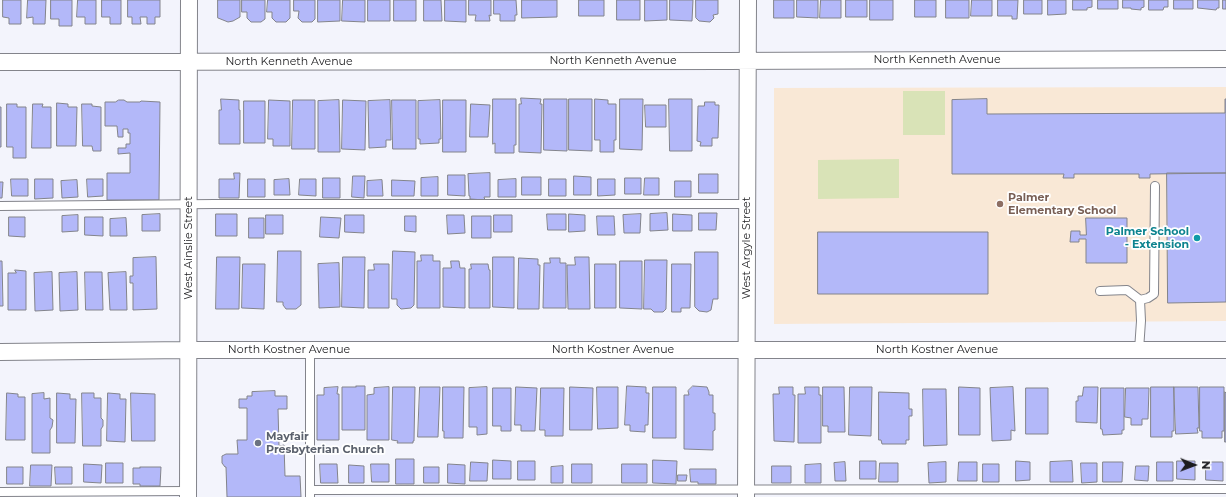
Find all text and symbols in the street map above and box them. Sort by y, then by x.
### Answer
street label: North Kenneth Avenue [873,53,1001,67]
street label: North Kenneth Avenue [549,54,677,68]
street label: North Kenneth Avenue [225,55,353,69]
place label: Palmer Elementary School [1008,191,1116,217]
street label: West Ainslie Street [182,196,196,300]
street label: West Argyle Street [740,197,754,299]
marker: Palmer Elementary School [995,199,1005,209]
place label: Palmer School - Extension [1106,225,1189,251]
marker: Palmer School - Extension [1192,233,1202,243]
street label: North Kostner Avenue [228,343,350,357]
street label: North Kostner Avenue [552,343,674,357]
street label: North Kostner Avenue [876,343,998,357]
place label: Mayfair Presbyterian Church [266,430,384,456]
marker: Mayfair Presbyterian Church [253,438,263,448]
north arrow [1174,445,1214,485]
text: N [1199,461,1213,470]

